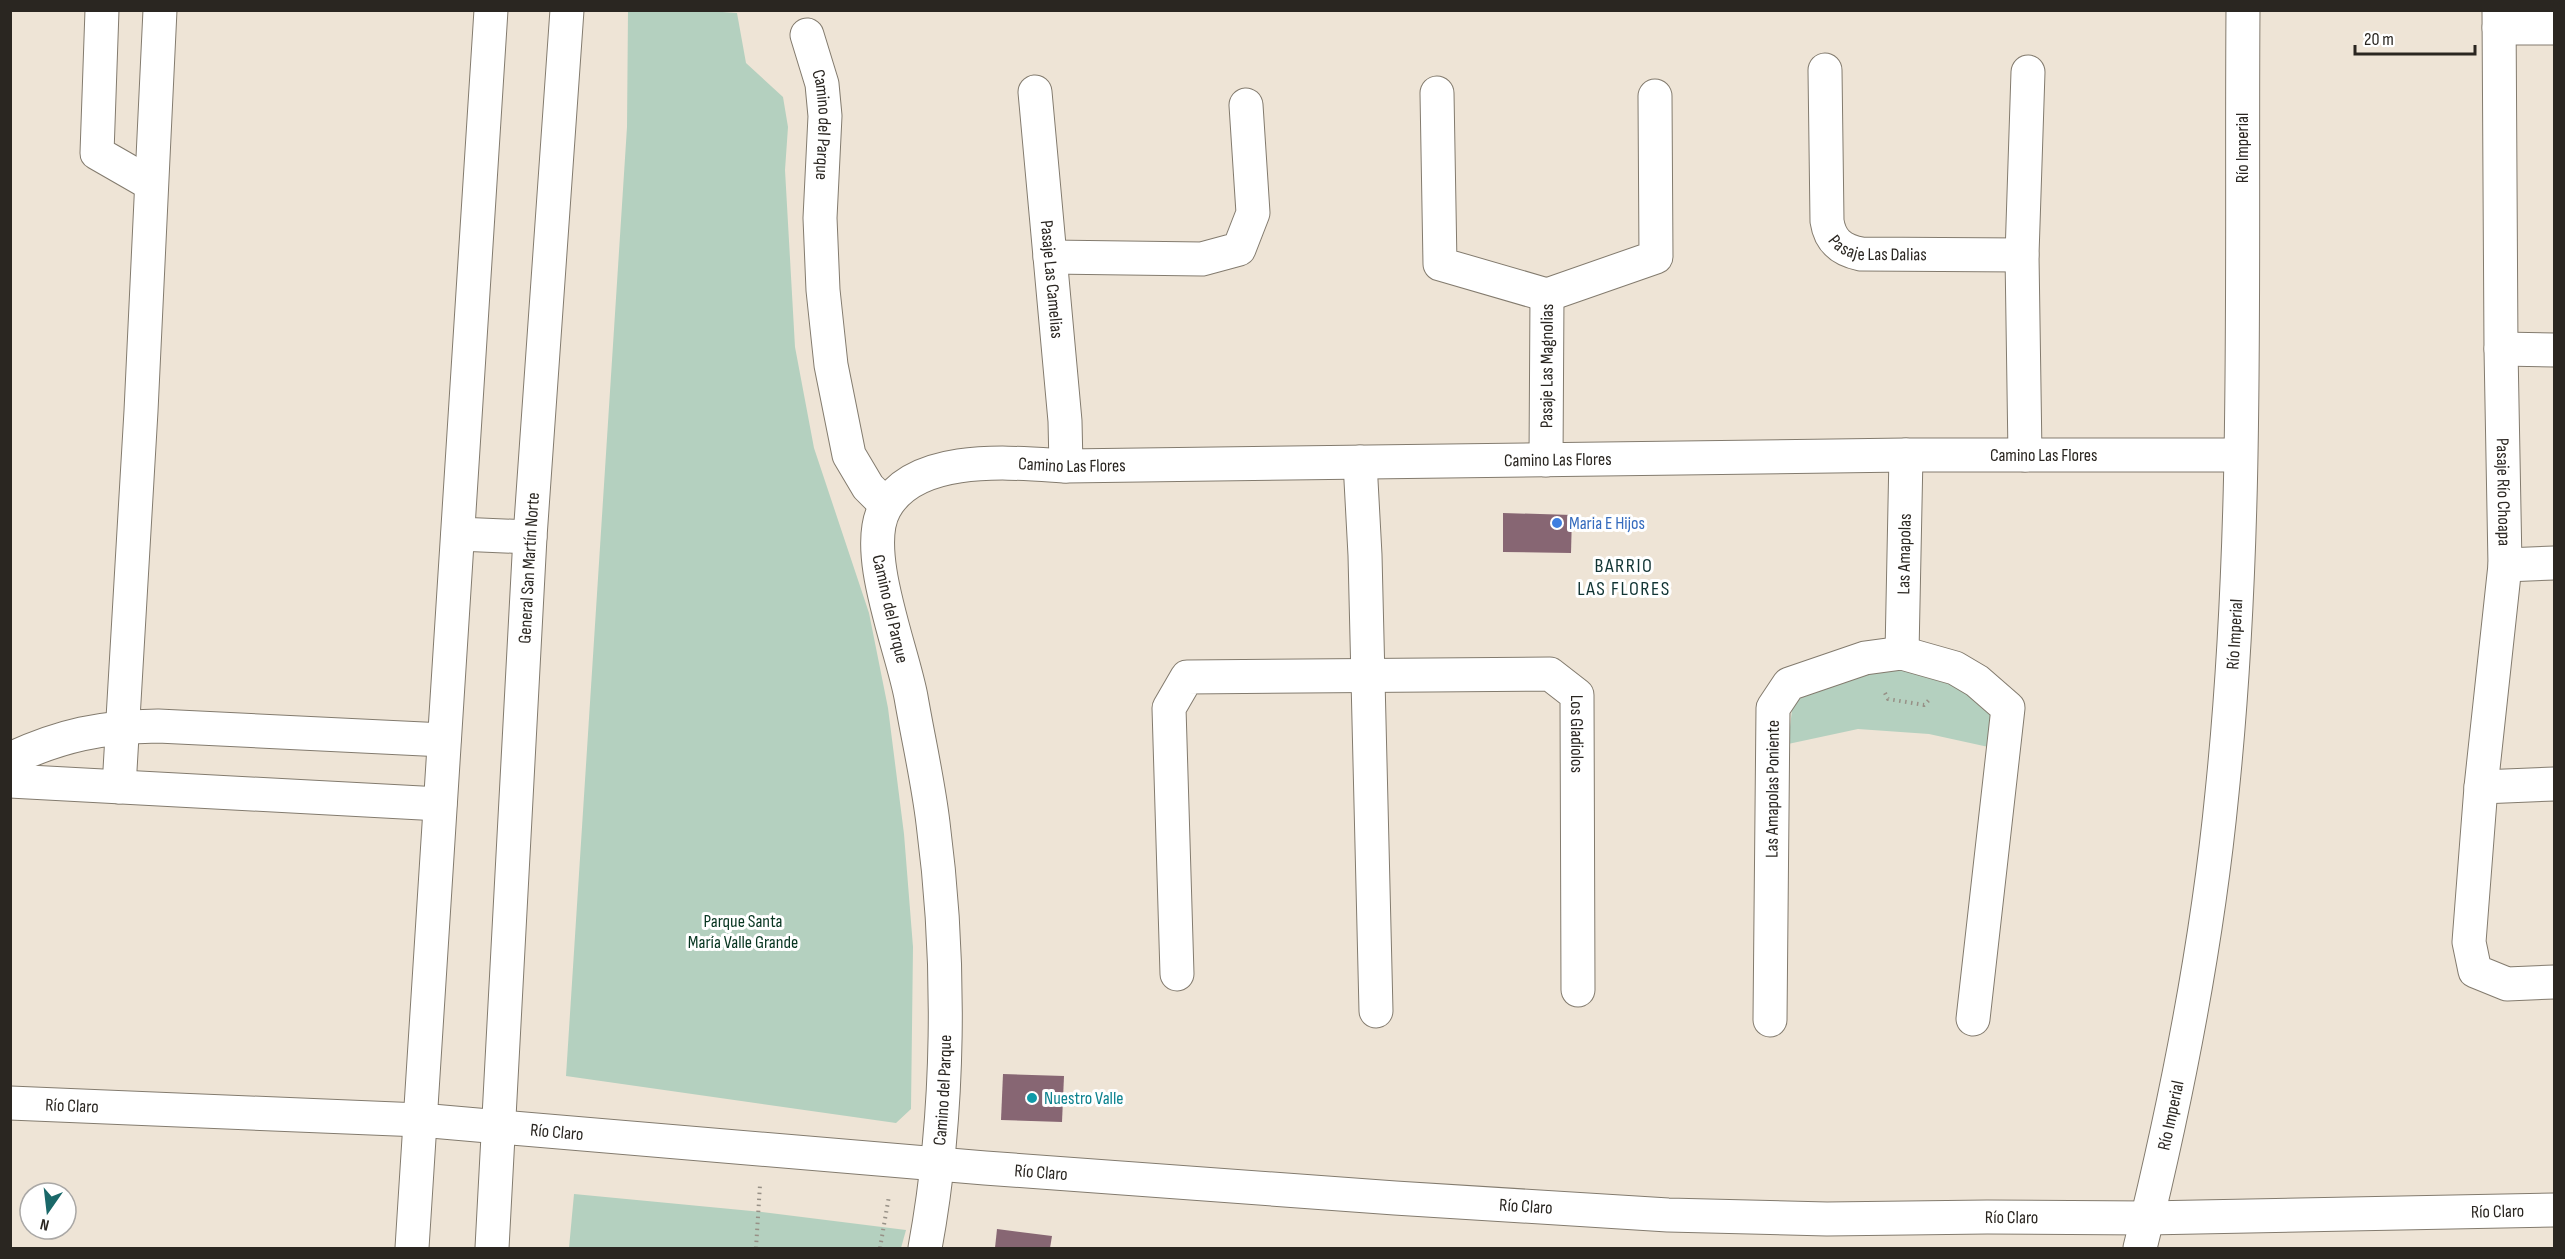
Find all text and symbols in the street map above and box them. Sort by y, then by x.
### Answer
scale bar [2355,18,2475,56]
text: 20 m [2364,29,2394,50]
street label: Camino del Parque [808,67,836,180]
street label: Río Imperial [2232,113,2253,183]
street label: Pasaje Las Camelias [1036,219,1068,339]
street label: Pasaje Las Dalias [1824,231,1927,265]
street label: Pasaje Las Magnolias [1536,304,1557,428]
street label: Pasaje Río Choapa [2492,438,2515,546]
street label: Camino Las Flores [1990,445,2098,466]
street label: Camino Las Flores [1504,448,1612,471]
street label: Camino Las Flores [1018,453,1126,477]
street label: General San Martín Norte [514,492,544,644]
place label: Maria E Hijos [1569,513,1645,534]
street label: Las Amapolas [1893,513,1915,595]
marker: Maria E Hijos [1550,516,1564,530]
street label: Camino del Parque [867,553,913,665]
district label: BARRIO LAS FLORES [1577,554,1671,601]
street label: Río Imperial [2222,598,2247,670]
street label: Los Gladiolos [1566,695,1588,773]
street label: Las Amapolas Poniente [1761,720,1783,858]
park label: Parque Santa María Valle Grande [688,911,798,953]
street label: Camino del Parque [929,1035,956,1146]
street label: Río Imperial [2153,1079,2188,1152]
place label: Nuestro Valle [1044,1088,1124,1109]
marker: Nuestro Valle [1025,1091,1039,1105]
street label: Río Claro [45,1094,99,1117]
street label: Río Claro [529,1119,584,1145]
street label: Río Claro [1014,1160,1069,1185]
north arrow [18,1181,78,1241]
street label: Río Claro [1499,1194,1553,1218]
street label: Río Claro [2471,1200,2524,1222]
street label: Río Claro [1985,1206,2038,1228]
text: N [38,1214,51,1234]

